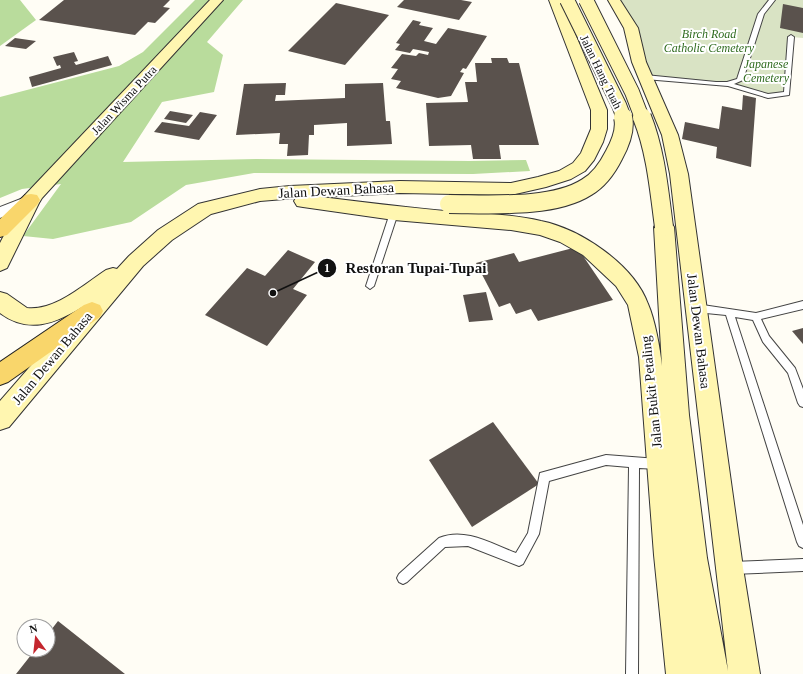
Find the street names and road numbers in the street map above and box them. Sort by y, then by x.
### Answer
street label: Jalan Hang Tuah [577,33,625,111]
street label: Jalan Wisma Putra [88,62,160,137]
street label: Jalan Dewan Bahasa [278,180,395,201]
street label: Jalan Dewan Bahasa [684,273,713,390]
street label: Jalan Dewan Bahasa [9,309,96,408]
street label: Jalan Bukit Petaling [638,335,665,449]

